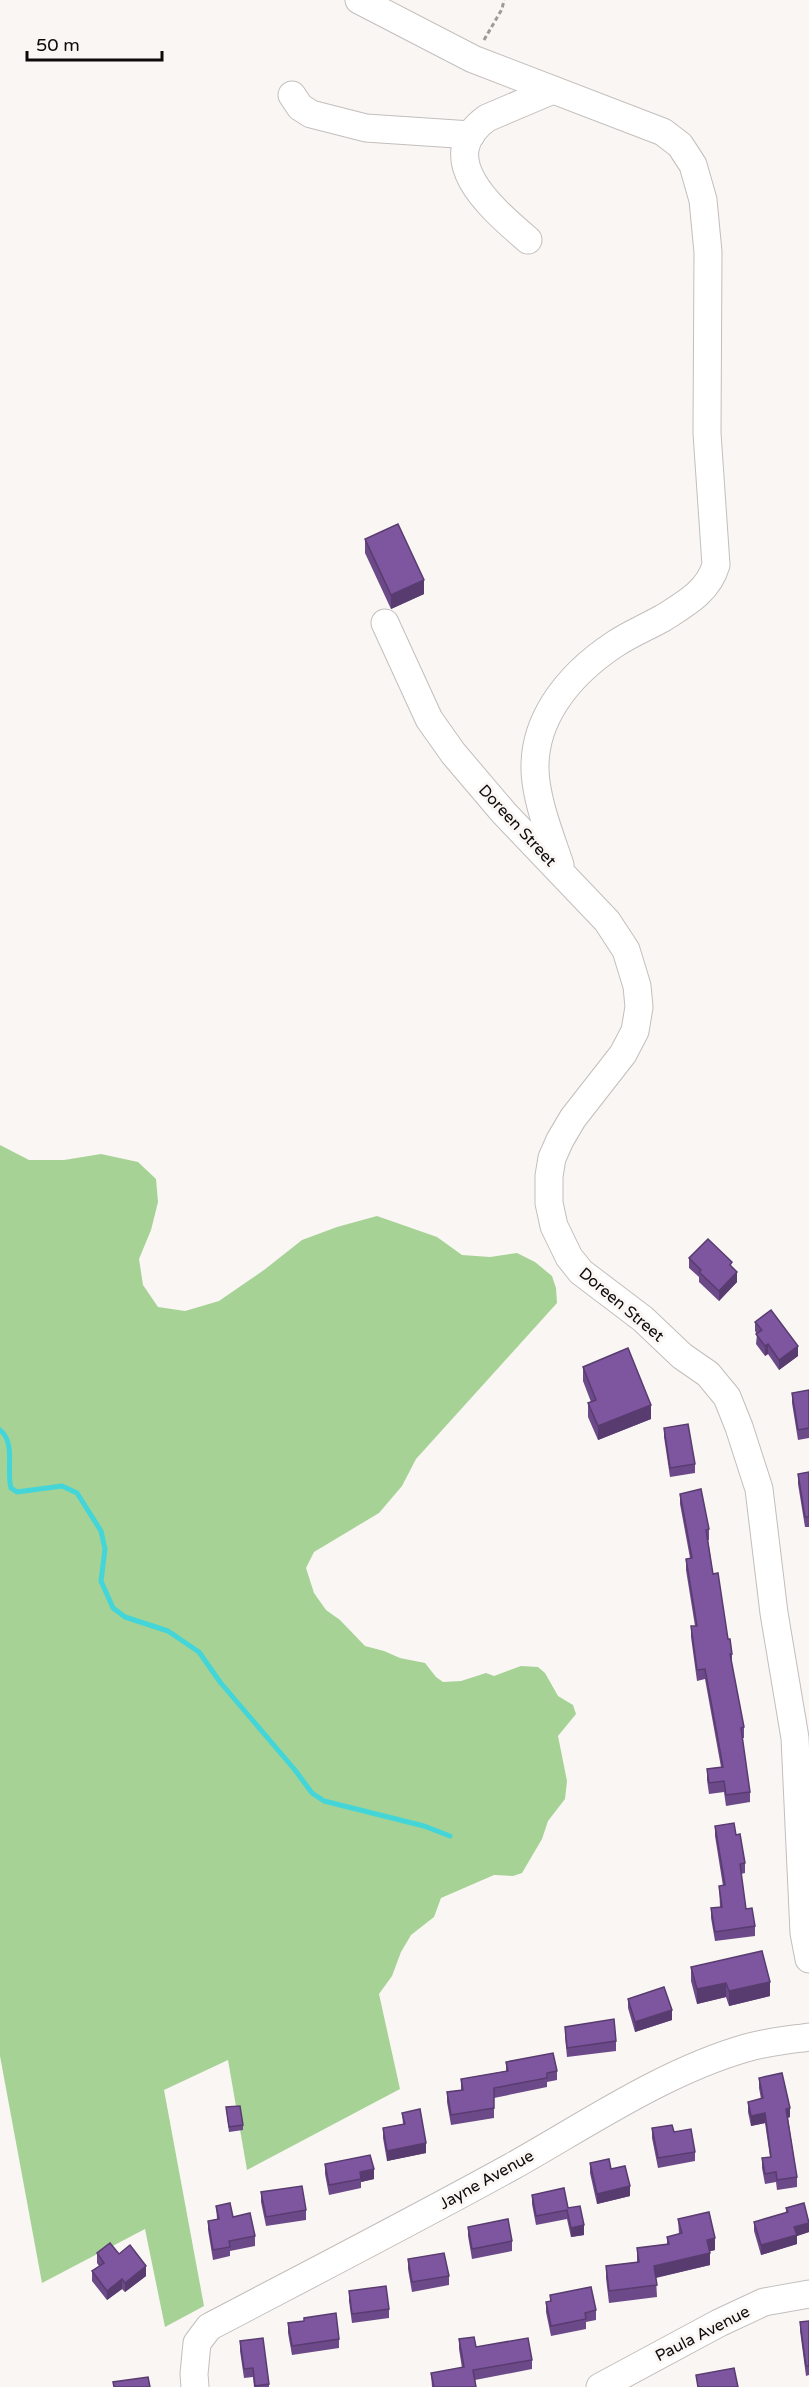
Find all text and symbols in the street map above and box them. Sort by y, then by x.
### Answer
scale bar [27,24,162,62]
text: 50 m [36,34,80,56]
street label: Doreen Street [474,780,560,871]
street label: Doreen Street [575,1263,668,1346]
street label: Jayne Avenue [436,2146,537,2214]
street label: Paula Avenue [652,2302,753,2366]

